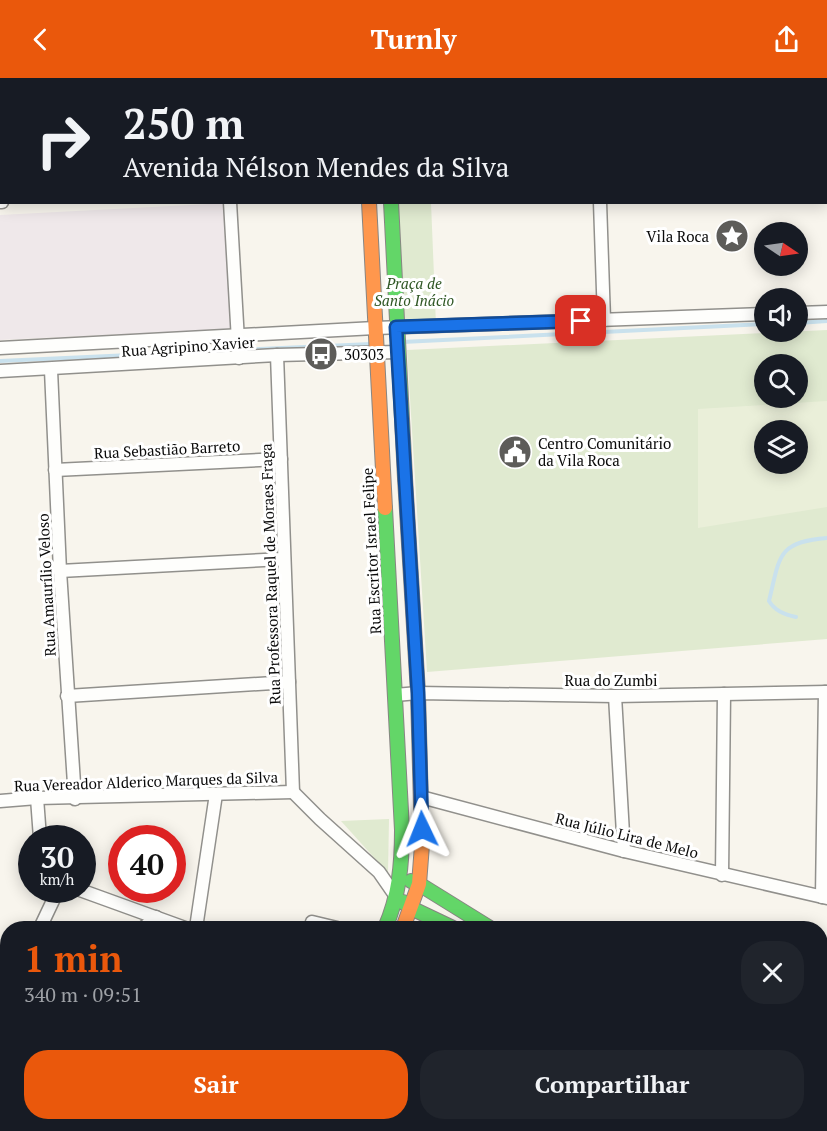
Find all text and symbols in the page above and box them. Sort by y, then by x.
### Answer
text: Turnly [370,21,457,57]
icon: back [24,23,57,56]
icon: share [770,23,803,56]
text: 250 m [123,95,244,151]
icon: right [24,102,102,180]
text: Avenida Nélson Mendes da Silva [123,149,509,185]
place icon: Vila Roca [714,218,750,254]
north arrow [754,222,808,276]
map controls [754,222,808,474]
place label: Vila Roca [646,226,709,246]
park label: Praça de Santo Inácio [374,273,454,310]
button: sound [754,288,808,342]
pin [555,295,606,346]
icon: arrive [564,304,597,337]
street label: Rua Agripino Xavier [121,331,256,361]
bus stop icon: 30303 [303,336,339,372]
place label: 30303 [344,344,384,364]
button: search [754,354,808,408]
button: layers [754,420,808,474]
place label: Centro Comunitário da Vila Roca [538,433,671,470]
public building icon: Centro Comunitário da Vila Roca [497,434,533,470]
street label: Rua Sebastião Barreto [93,435,241,463]
street label: Rua Professora Raquel de Moraes Fraga [255,443,285,705]
street label: Rua Escritor Israel Felipe [357,467,385,635]
street label: Rua Amaurílio Veloso [32,513,60,657]
street label: Rua do Zumbi [564,670,658,690]
street label: Rua Vereador Alderico Marques da Silva [14,766,279,796]
position arrow [390,797,454,861]
street label: Rua Júlio Lira de Melo [553,808,701,862]
speed limit sign: 40 [108,825,186,903]
text: 30 [40,837,74,877]
text: km/h [40,869,74,889]
text: 1 min [24,935,122,982]
button: close [741,941,804,1004]
text: 340 m · 09:51 [24,981,142,1008]
button: Sair [24,1050,408,1119]
button: Compartilhar [420,1050,804,1119]

